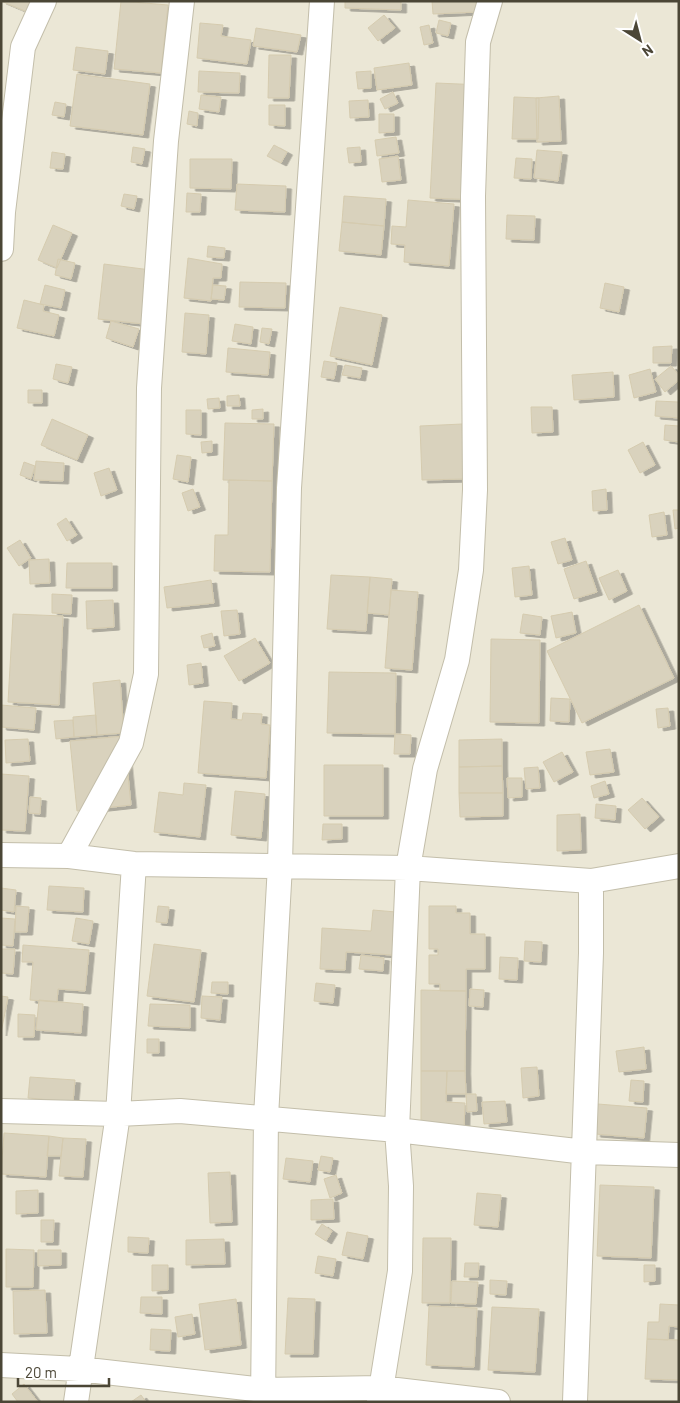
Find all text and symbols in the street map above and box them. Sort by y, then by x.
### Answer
north arrow [615,15,665,65]
text: N [639,41,657,61]
scale bar [18,1356,109,1388]
text: 20 m [25,1363,57,1381]

